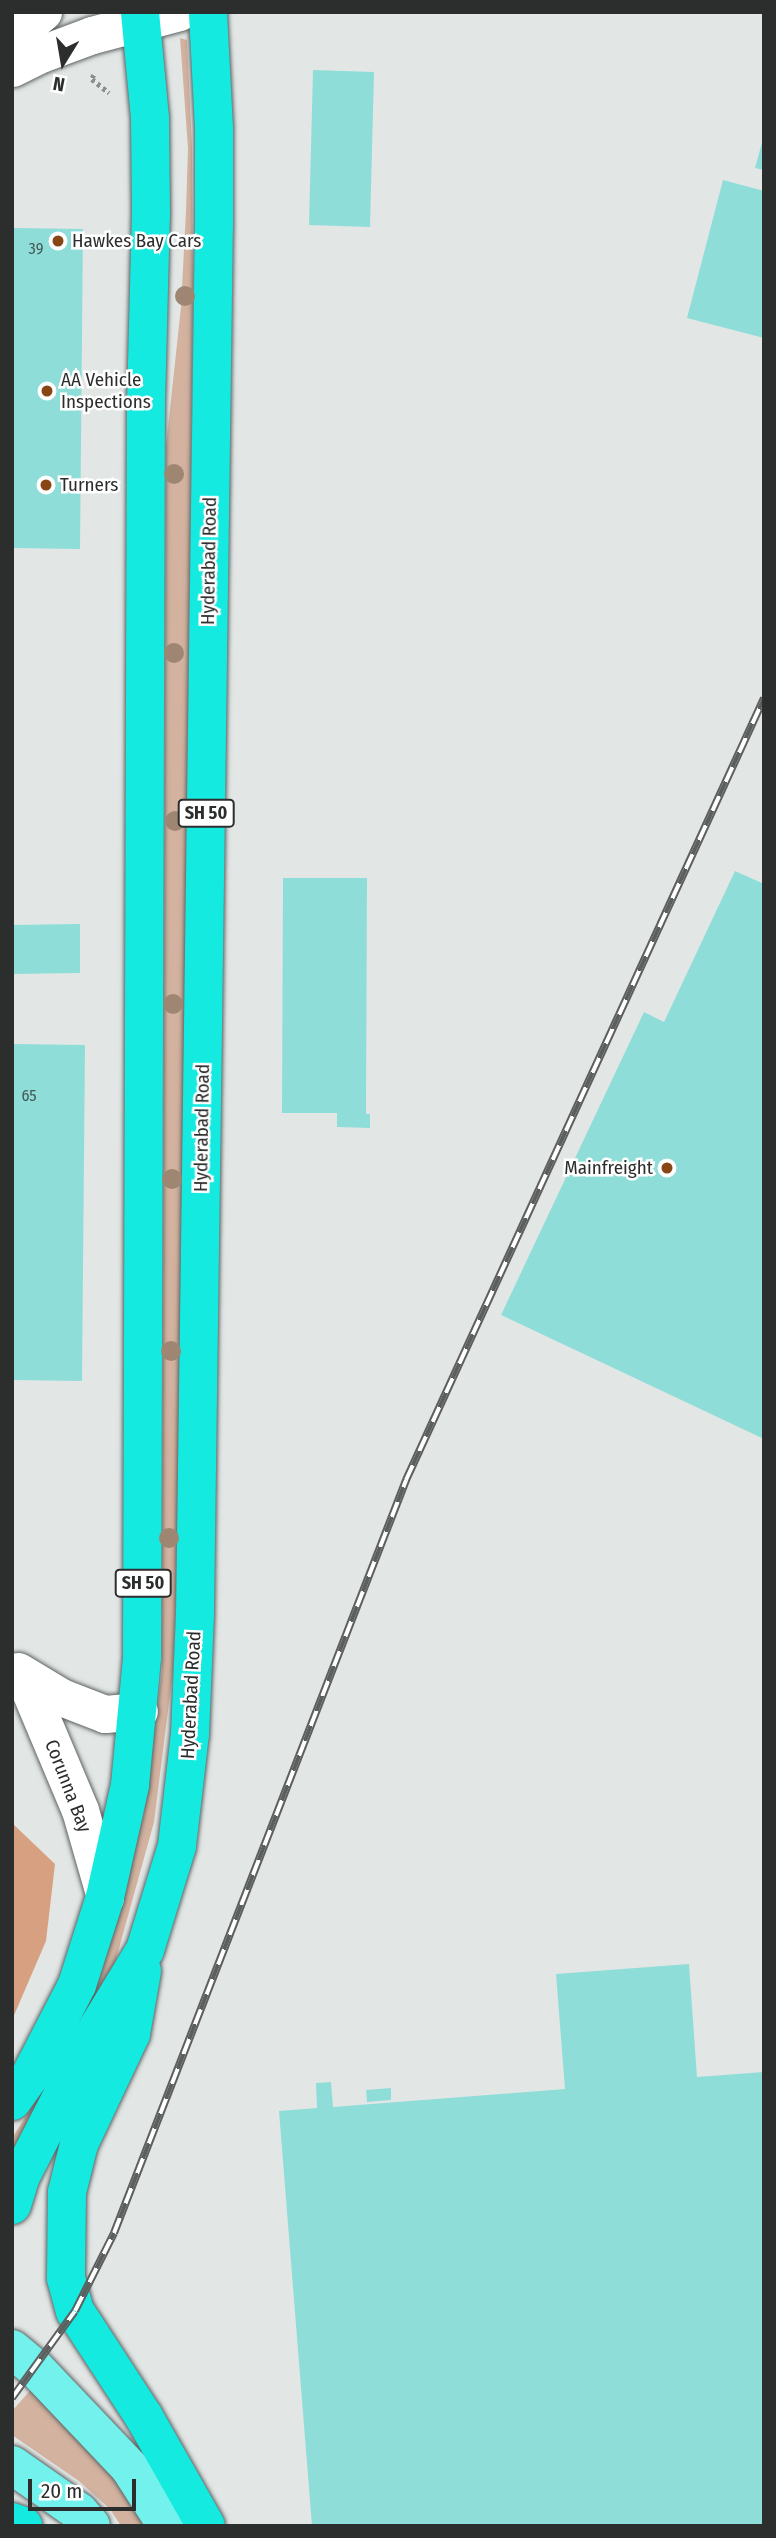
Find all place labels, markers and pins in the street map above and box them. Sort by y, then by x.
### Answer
place label: Hawkes Bay Cars [72,230,201,252]
marker: Hawkes Bay Cars [50,233,66,249]
place label: AA Vehicle Inspections [61,369,151,413]
marker: AA Vehicle Inspections [39,383,55,399]
place label: Turners [60,474,118,496]
marker: Turners [38,477,54,493]
place label: Mainfreight [564,1157,653,1179]
marker: Mainfreight [659,1160,675,1176]

